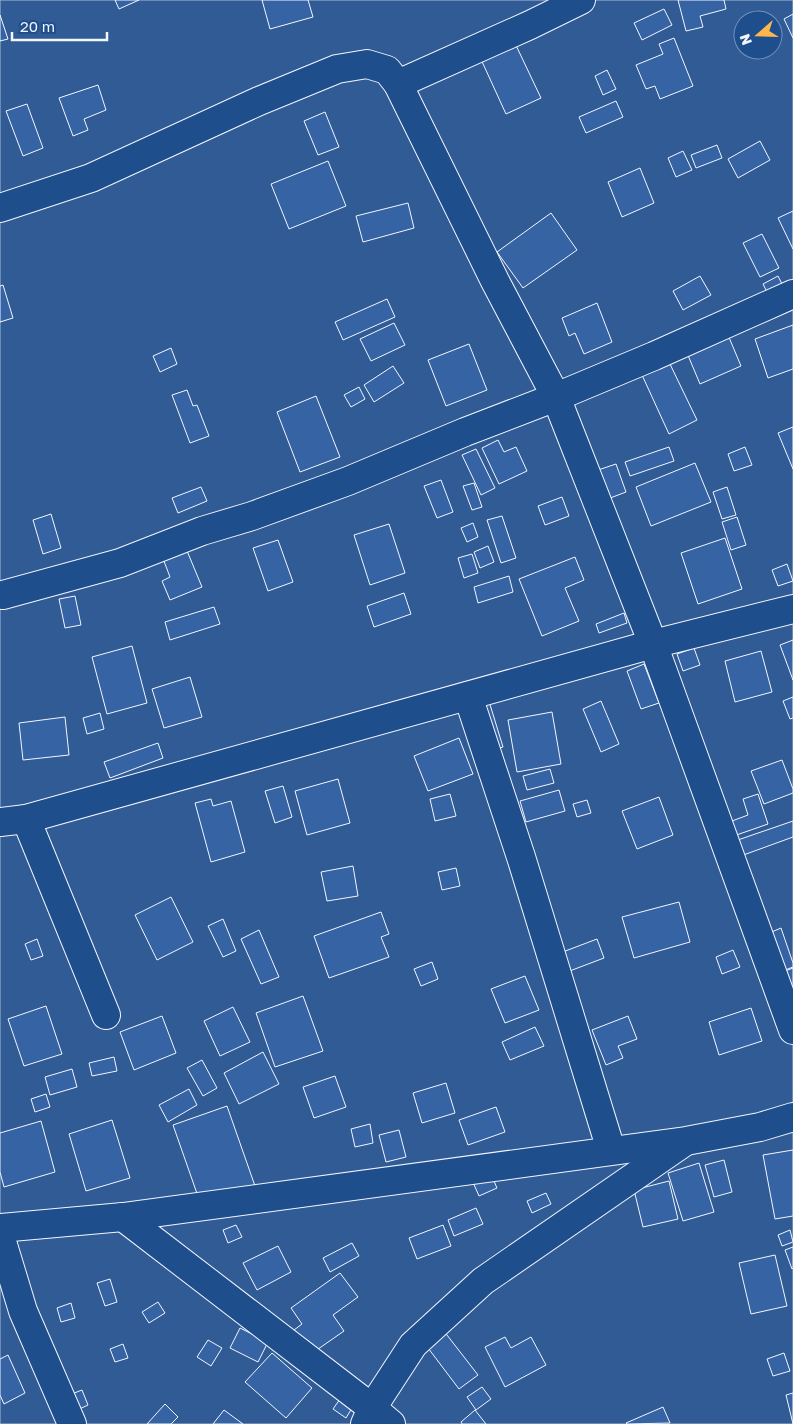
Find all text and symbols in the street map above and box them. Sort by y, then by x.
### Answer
scale bar [12,10,108,42]
north arrow [733,10,783,60]
text: 20 m [20,17,55,35]
text: N [736,32,755,48]

